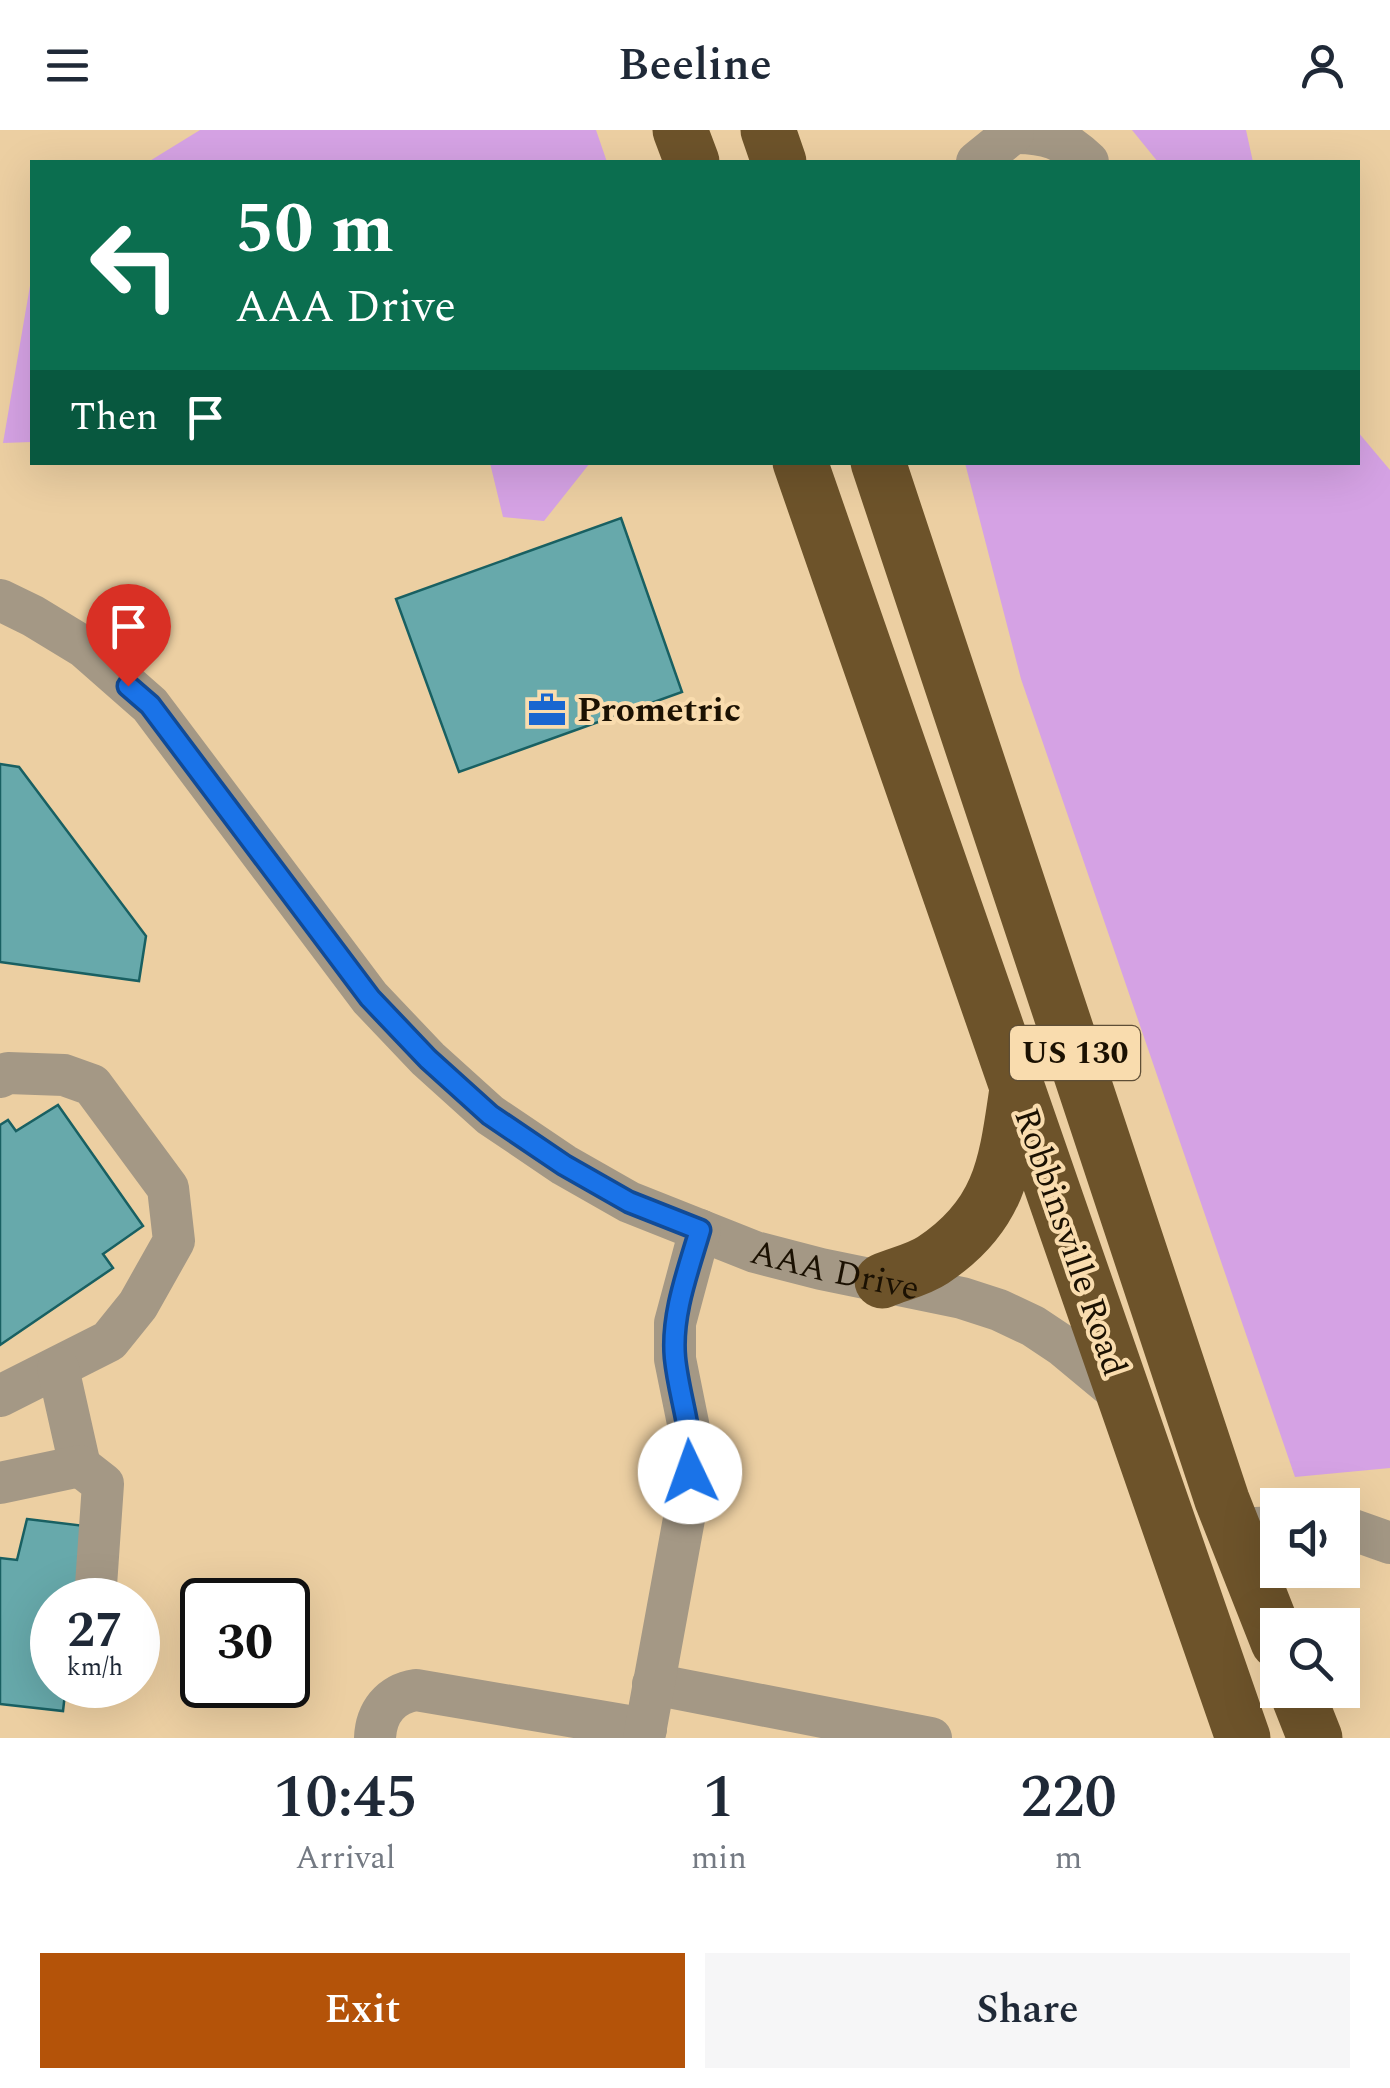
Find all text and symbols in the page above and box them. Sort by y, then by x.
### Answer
text: Beeline [618,31,772,100]
icon: menu [40,38,95,93]
icon: person [1295,38,1350,93]
text: 50 m [235,177,394,283]
icon: left [70,200,200,330]
text: AAA Drive [235,273,456,342]
text: Then [70,389,158,447]
icon: arrive [178,390,233,445]
pin [86,584,171,687]
icon: arrive [101,599,156,654]
place label: Prometric [577,684,741,737]
office icon: Prometric [526,689,568,731]
road number: US 130 [1010,1026,1140,1080]
street label: Robbinsville Road [999,1101,1141,1383]
street label: AAA Drive [745,1225,924,1315]
position arrow [638,1420,742,1524]
map controls [1260,1488,1360,1708]
button: sound [1260,1488,1360,1588]
speed limit sign: 30 [180,1578,310,1708]
text: 27 [67,1593,123,1669]
button: search [1260,1608,1360,1708]
text: km/h [67,1649,123,1687]
text: 10:45 [273,1752,418,1844]
text: 1 [703,1752,735,1844]
text: 220 [1020,1752,1117,1844]
text: Arrival [296,1834,395,1883]
text: min [691,1834,747,1883]
text: m [1055,1834,1082,1883]
button: Exit [40,1953,685,2068]
button: Share [705,1953,1350,2068]

